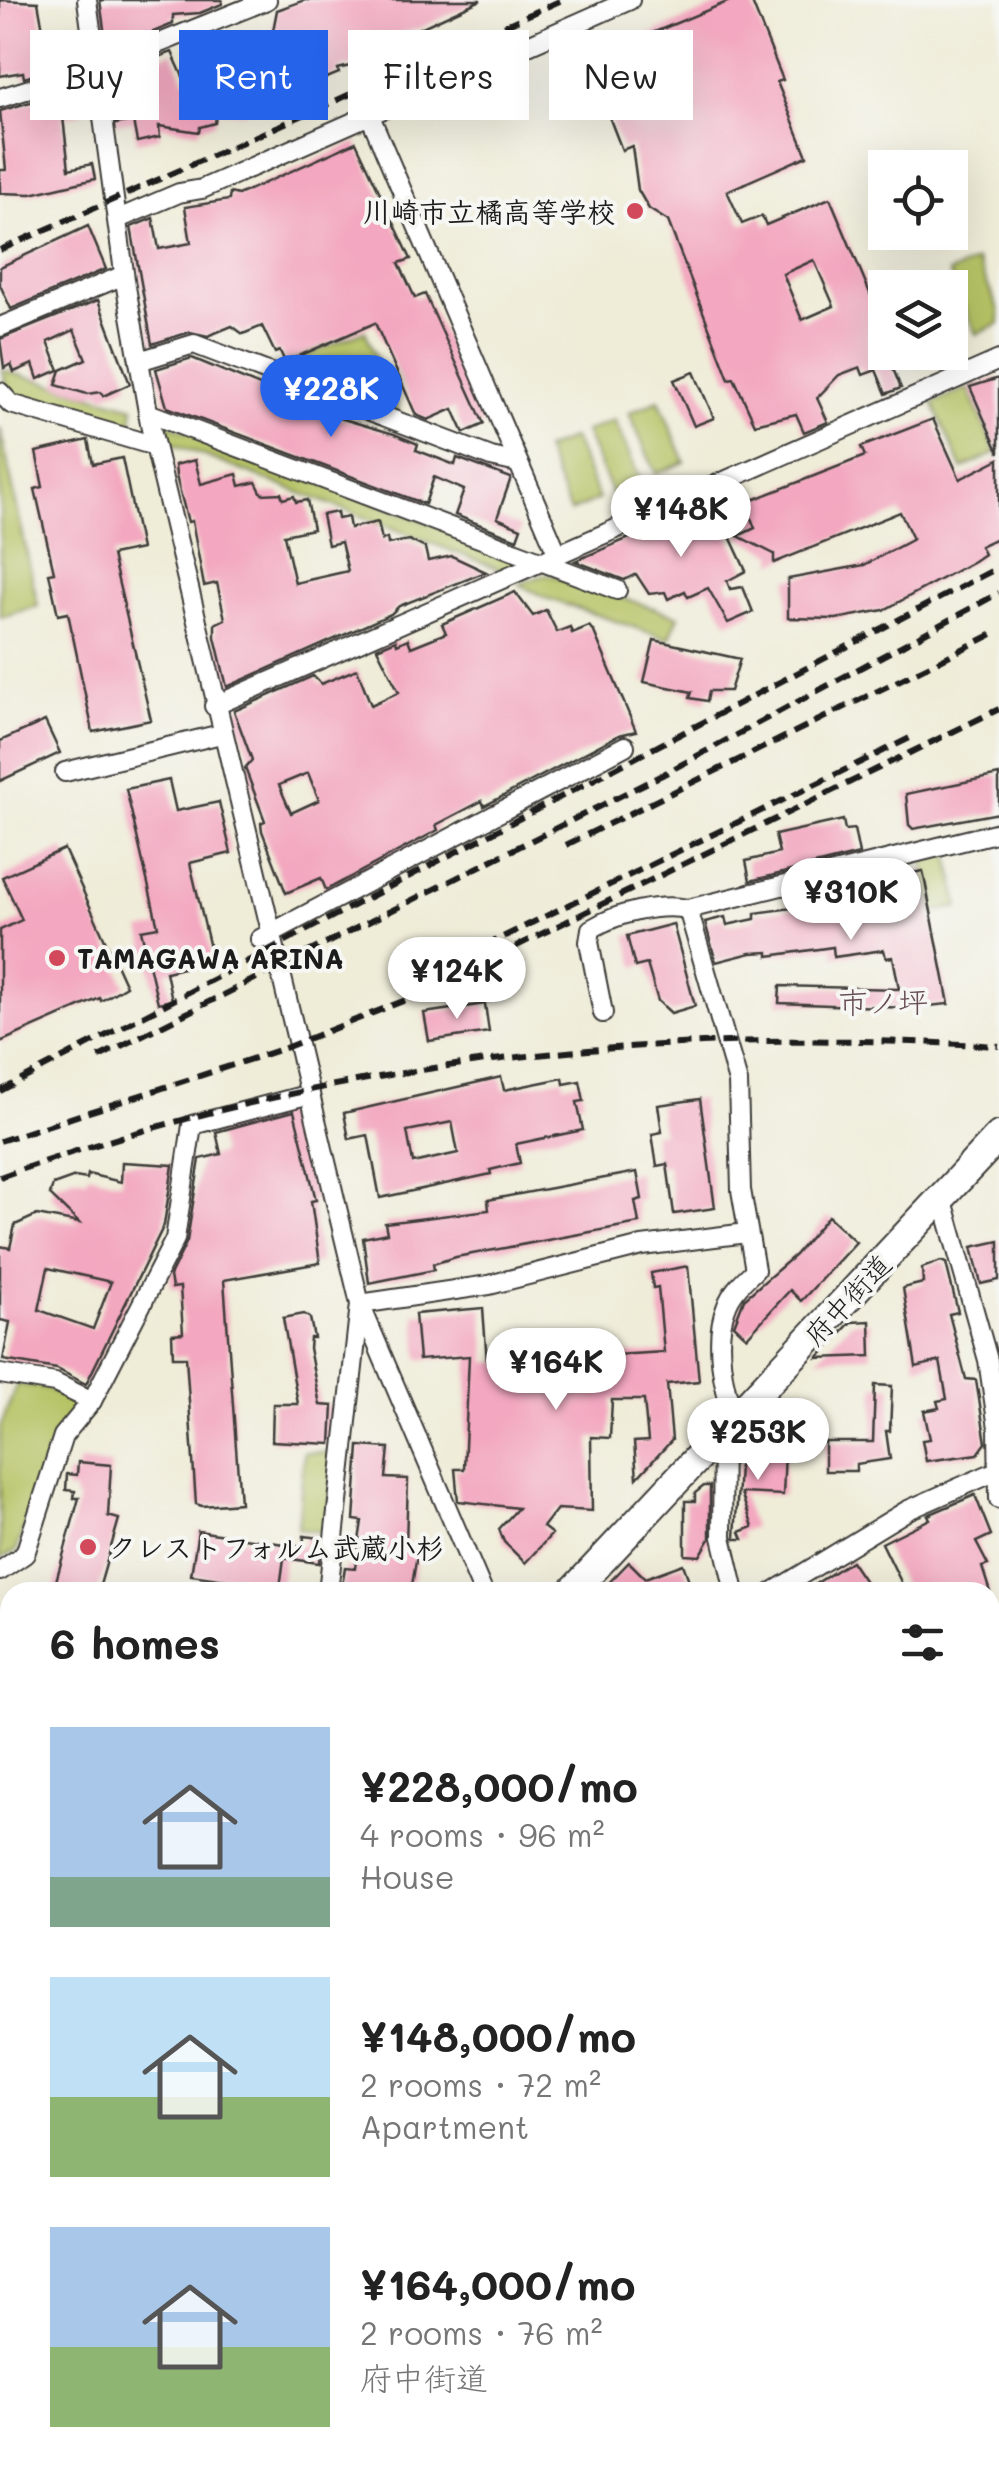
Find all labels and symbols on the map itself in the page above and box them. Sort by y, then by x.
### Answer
place label: 川崎市立橘高等学校 [363,193,615,229]
marker: 川崎市立橘高等学校 [624,200,646,222]
pin: ¥228K [261,355,401,440]
pin: ¥148K [611,475,751,560]
pin: ¥310K [781,858,921,943]
pin: ¥124K [387,937,527,1022]
place label: TAMAGAWA ARINA [77,940,344,976]
marker: TAMAGAWA ARINA [46,947,68,969]
district label: 市ノ坪 [838,981,928,1021]
street label: 府中街道 [796,1246,898,1352]
pin: ¥164K [486,1328,626,1413]
pin: ¥253K [688,1398,828,1483]
place label: クレストフォルム武蔵小杉 [108,1529,444,1565]
marker: クレストフォルム武蔵小杉 [77,1536,99,1558]

